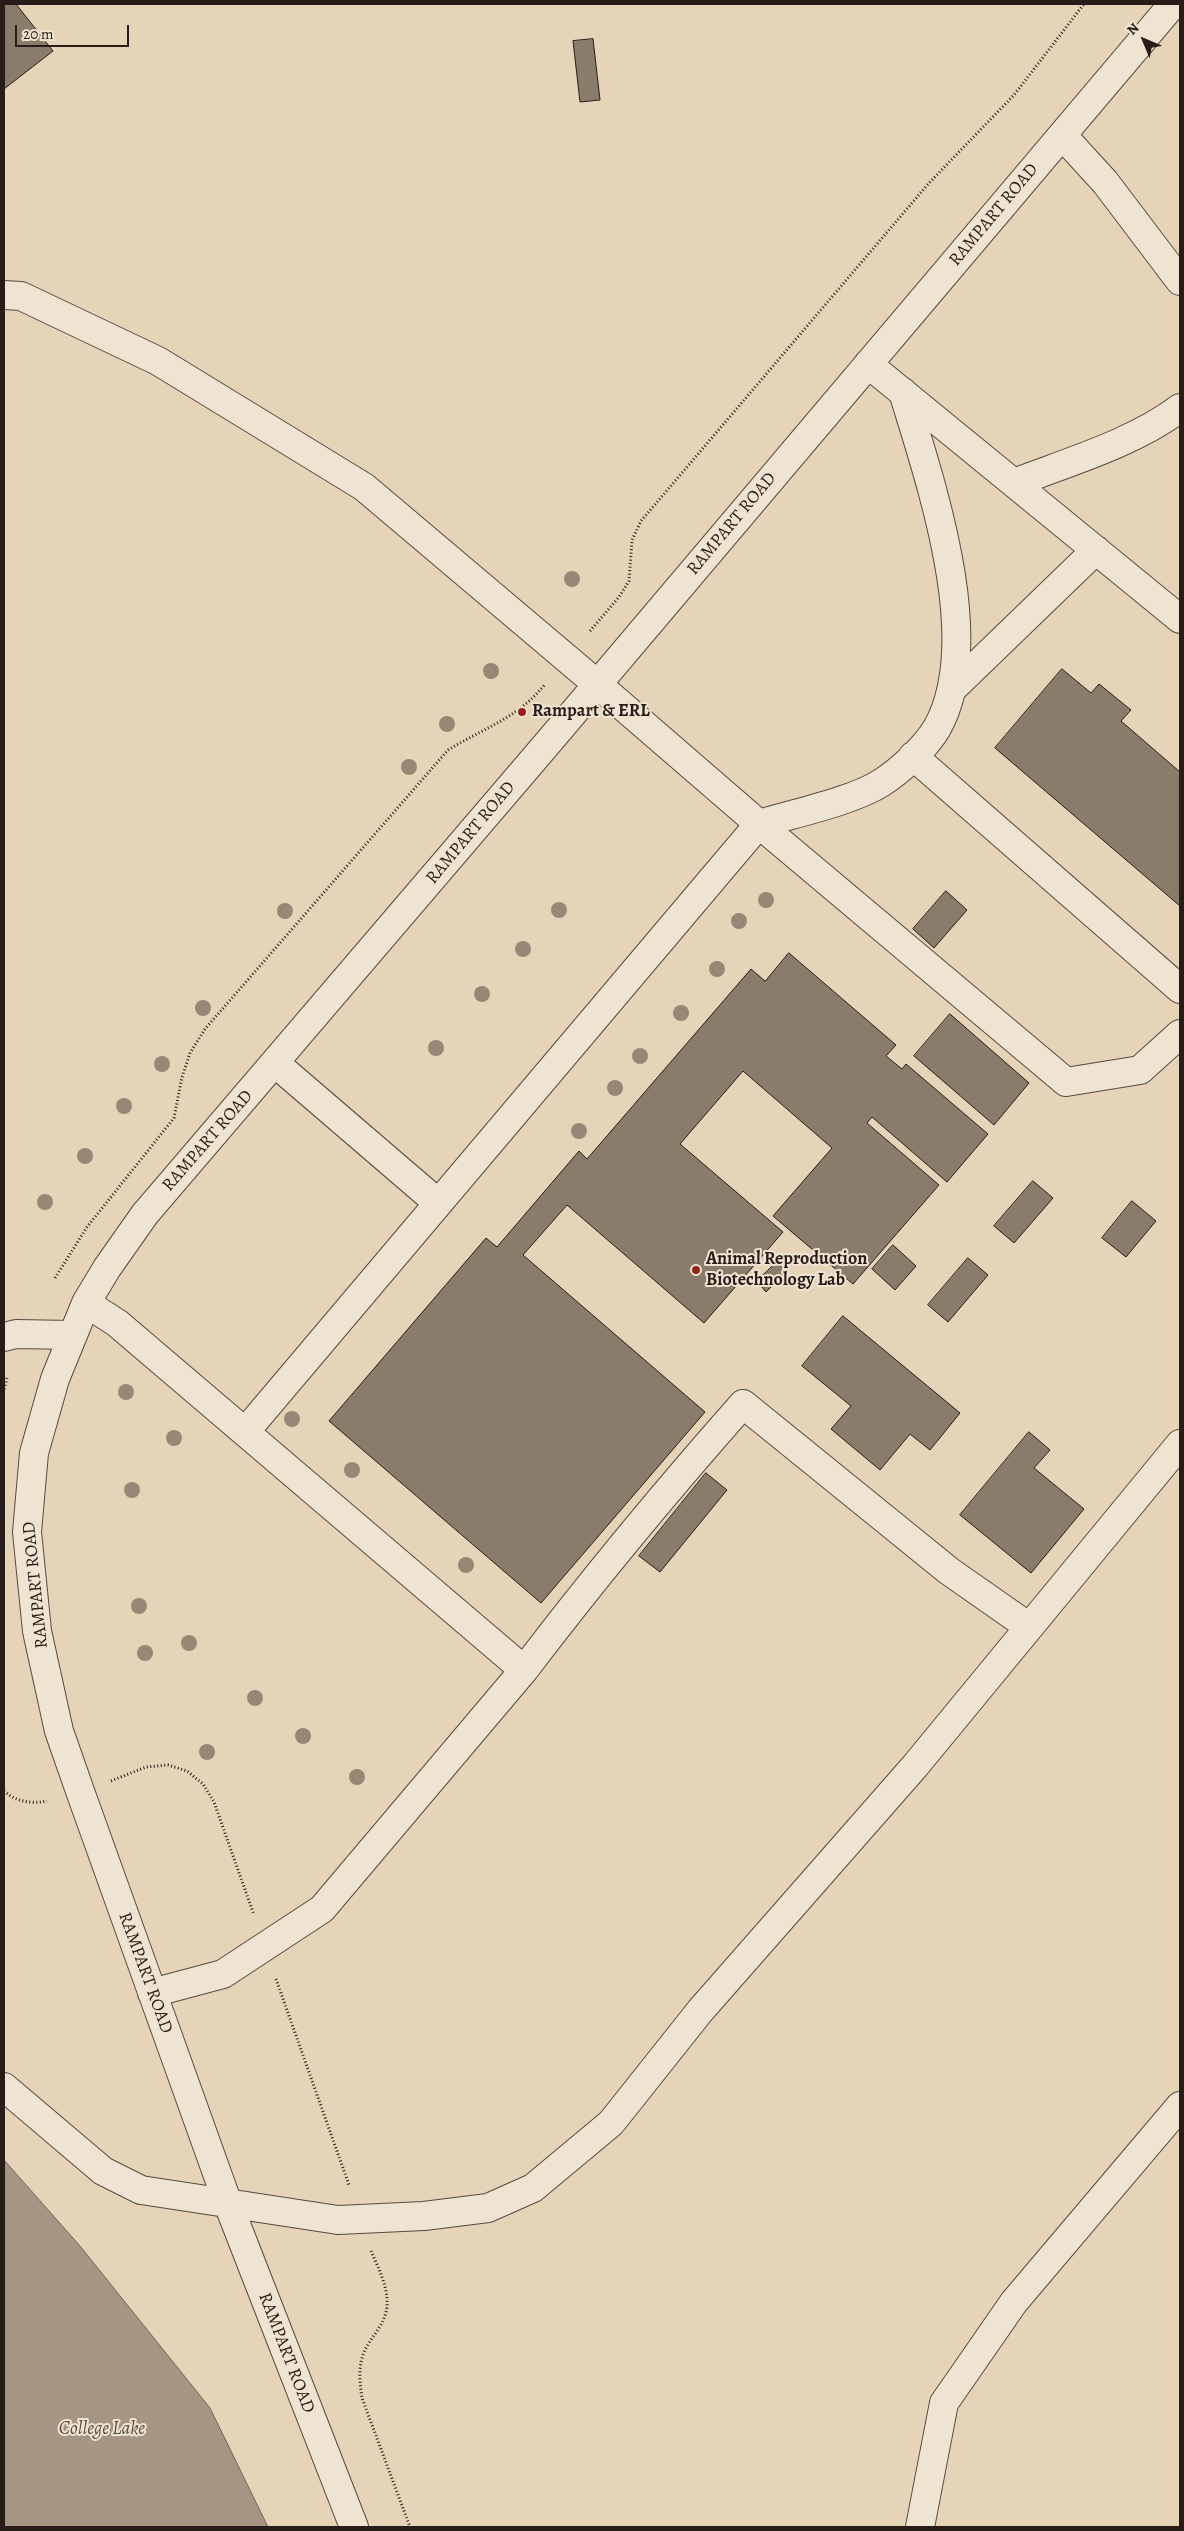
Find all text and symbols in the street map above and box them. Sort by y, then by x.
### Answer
scale bar [18,15,131,47]
north arrow [1119,15,1169,65]
text: N [1123,19,1143,39]
text: 20 m [23,24,54,44]
street label: RAMPART ROAD [945,159,1043,271]
street label: RAMPART ROAD [683,468,781,580]
place label: Rampart & ERL [532,701,650,723]
marker: Rampart & ERL [516,706,528,718]
street label: RAMPART ROAD [422,777,520,889]
street label: RAMPART ROAD [158,1086,258,1196]
place label: Animal Reproduction Biotechnology Lab [706,1249,867,1292]
marker: Animal Reproduction Biotechnology Lab [690,1264,702,1276]
street label: RAMPART ROAD [19,1521,53,1649]
street label: RAMPART ROAD [113,1909,177,2037]
street label: RAMPART ROAD [253,2290,319,2416]
water label: College Lake [59,2418,145,2440]

